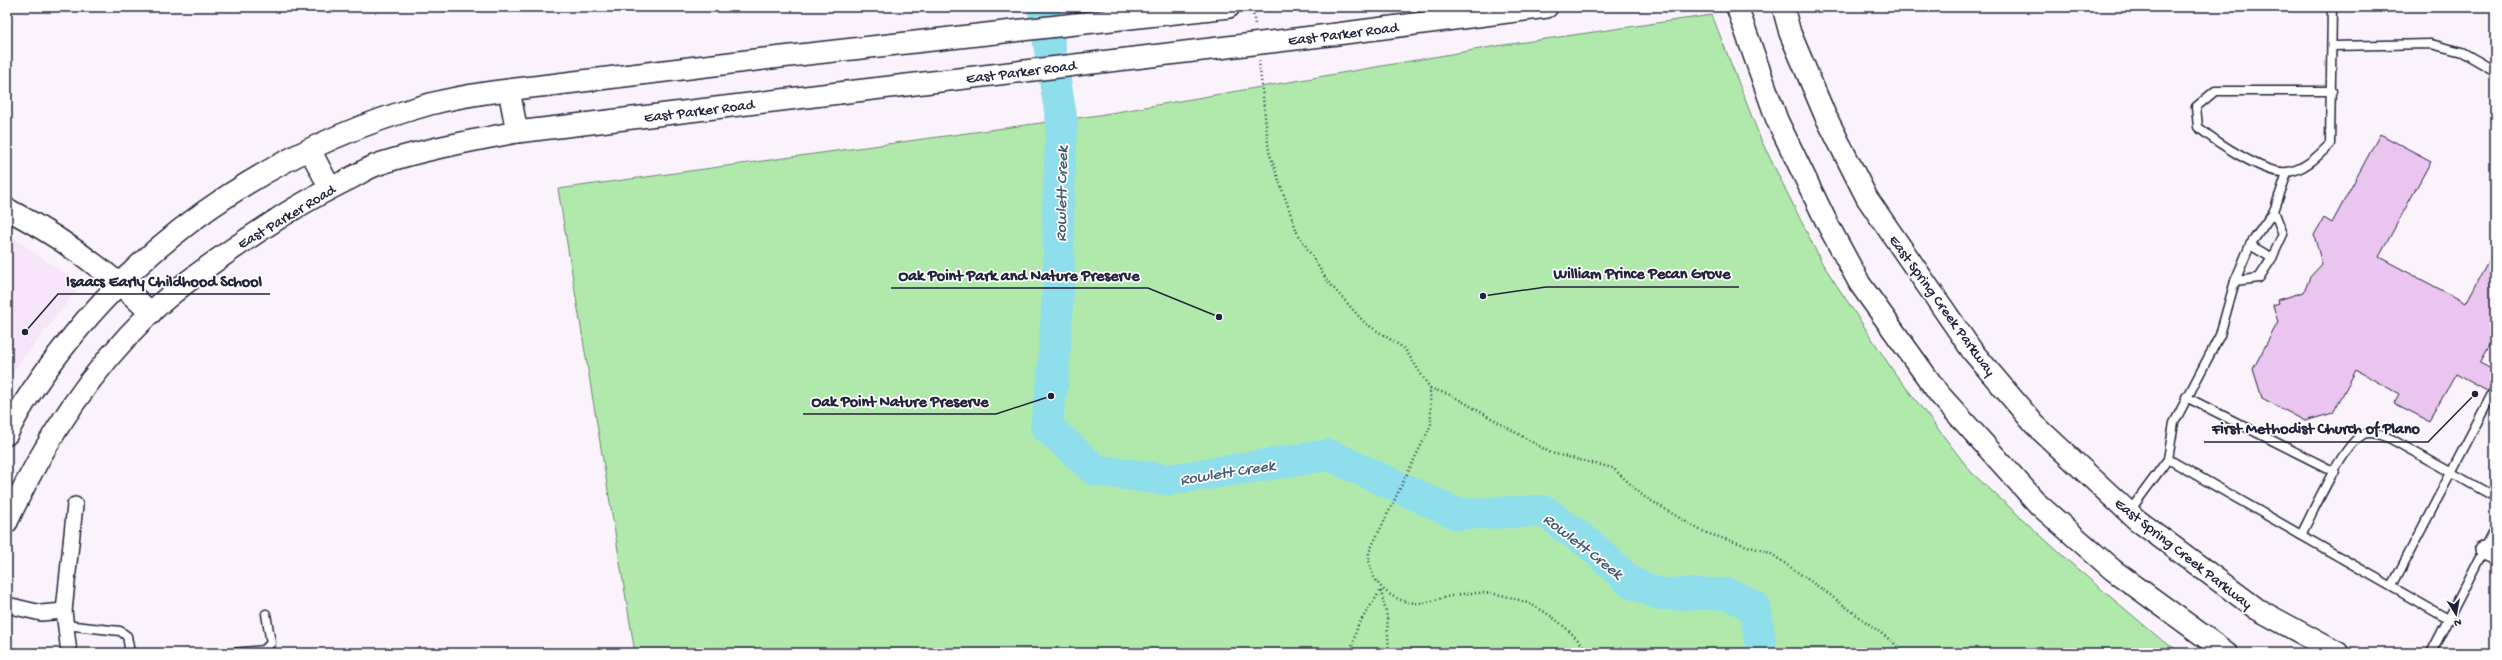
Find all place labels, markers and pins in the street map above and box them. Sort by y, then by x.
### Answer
callout: William Prince Pecan Grove [1546,259,1739,287]
callout: Oak Point Park and Nature Preserve [891,260,1148,288]
callout: Isaacs Early Childhood School [58,266,270,294]
callout: Oak Point Nature Preserve [803,386,996,414]
callout: First Methodist Church of Plano [2204,414,2428,442]

